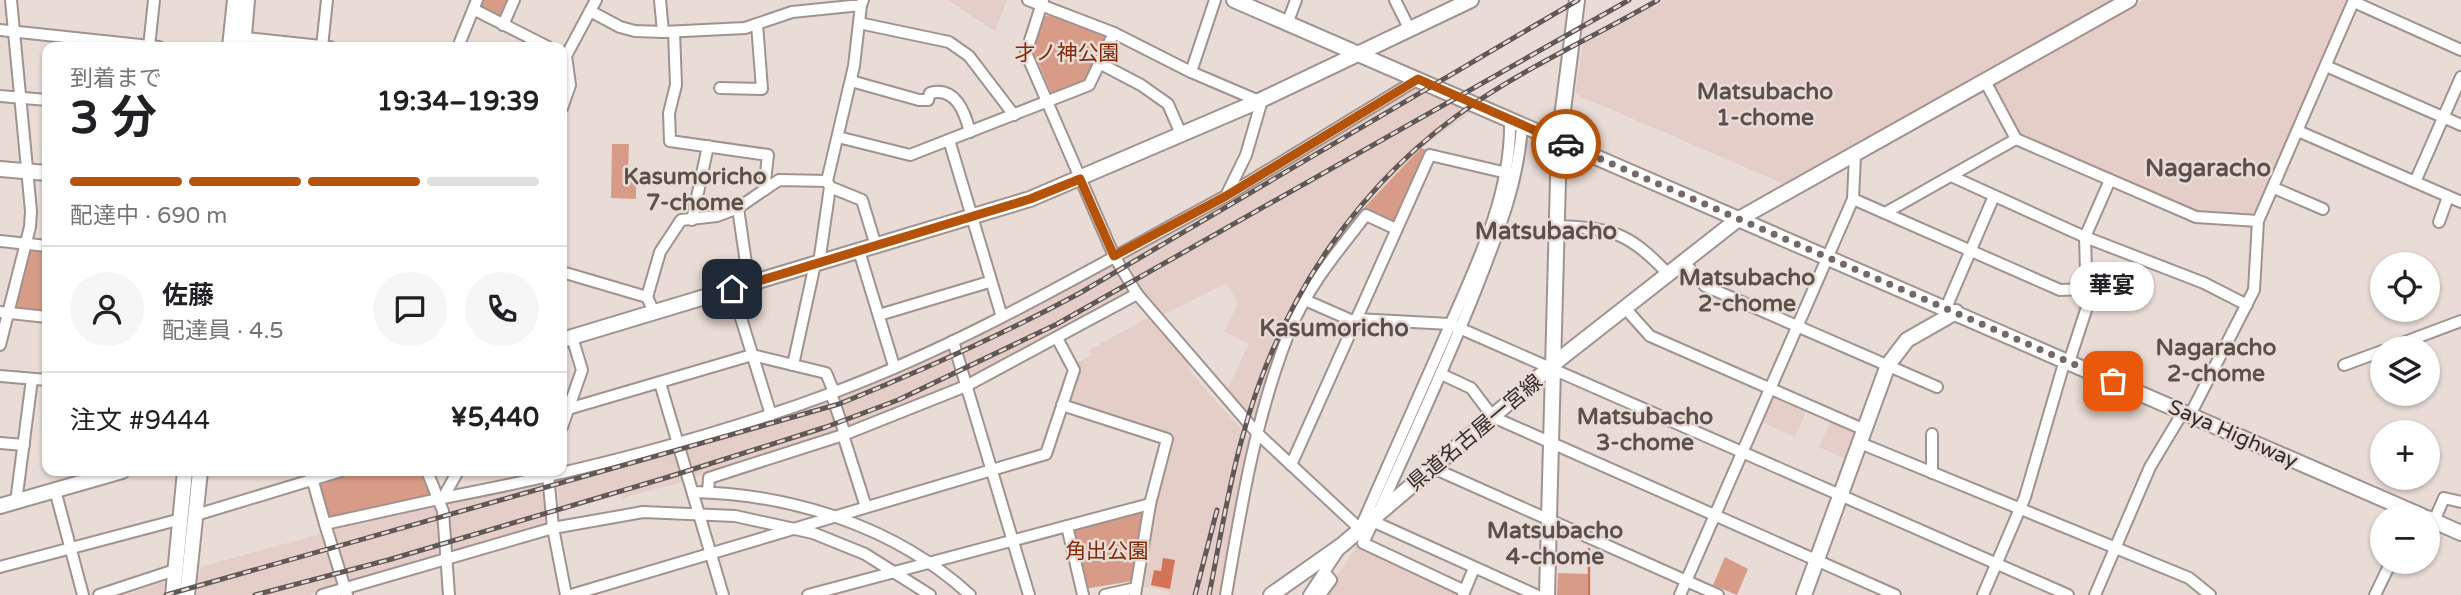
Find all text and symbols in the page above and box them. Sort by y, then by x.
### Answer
park label: 才ノ神公園 [1015,41,1120,66]
text: 到着まで [70,65,162,93]
district label: Matsubacho 1-chome [1697,78,1833,132]
text: 19:34–19:39 [377,86,539,117]
text: 3 分 [70,91,157,146]
courier [1531,109,1601,179]
icon: car [1547,125,1585,163]
district label: Nagaracho [2145,154,2271,183]
district label: Kasumoricho 7-chome [623,163,767,217]
text: 配達中 · 690 m [70,202,227,230]
district label: Matsubacho [1475,217,1617,246]
map controls [2370,252,2440,574]
button: locate [2370,252,2440,322]
pin [702,259,762,319]
callout: 華宴 [2071,262,2155,311]
district label: Matsubacho 2-chome [1679,264,1815,318]
icon: home [713,270,751,308]
button: person [70,272,144,346]
button: chat [373,272,447,346]
button: phone [465,272,539,346]
text: 華宴 [2089,272,2135,300]
text: 佐藤 [162,280,214,311]
district label: Kasumoricho [1259,314,1409,343]
text: 配達員 · 4.5 [162,317,284,345]
district label: Nagaracho 2-chome [2156,334,2276,388]
button: layers [2370,336,2440,406]
pin [2083,351,2143,411]
icon: bag [2094,362,2132,400]
street label: 県道名古屋一宮線 [1403,369,1547,497]
street label: Saya Highway [2164,394,2302,474]
text: ¥5,440 [451,402,539,433]
district label: Matsubacho 3-chome [1577,403,1713,457]
text: 注文 #9444 [70,405,210,436]
button: + [2370,420,2440,490]
button: − [2370,504,2440,574]
district label: Matsubacho 4-chome [1487,517,1623,571]
park label: 角出公園 [1065,539,1149,564]

